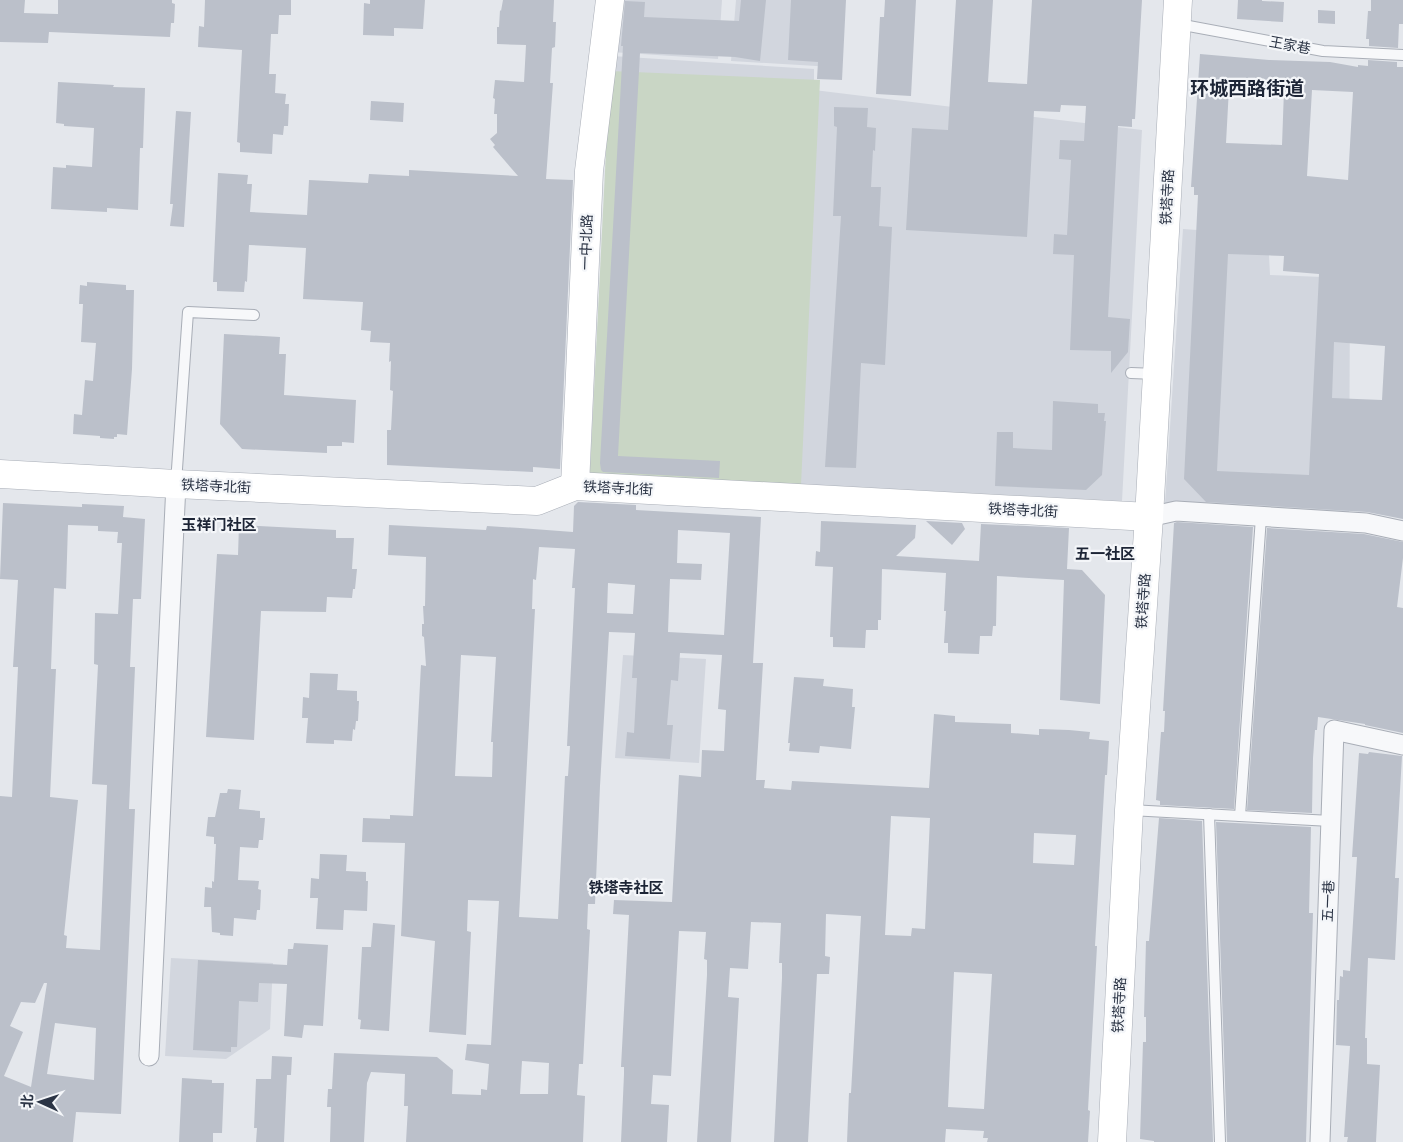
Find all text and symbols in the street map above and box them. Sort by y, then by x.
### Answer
street label: 王家巷 [1268,32,1312,58]
district label: 环城西路街道 [1190,75,1304,101]
street label: 铁塔寺路 [1156,169,1177,225]
street label: 一中北路 [575,214,596,270]
street label: 铁塔寺北街 [181,474,251,497]
street label: 铁塔寺北街 [583,476,653,499]
street label: 铁塔寺北街 [988,498,1058,521]
district label: 玉祥门社区 [181,514,257,534]
district label: 五一社区 [1075,543,1135,563]
street label: 铁塔寺路 [1131,572,1154,630]
district label: 铁塔寺社区 [588,877,664,897]
street label: 五一巷 [1317,880,1338,922]
street label: 铁塔寺路 [1108,977,1129,1033]
north arrow [15,1077,65,1127]
text: 北 [17,1094,36,1109]

